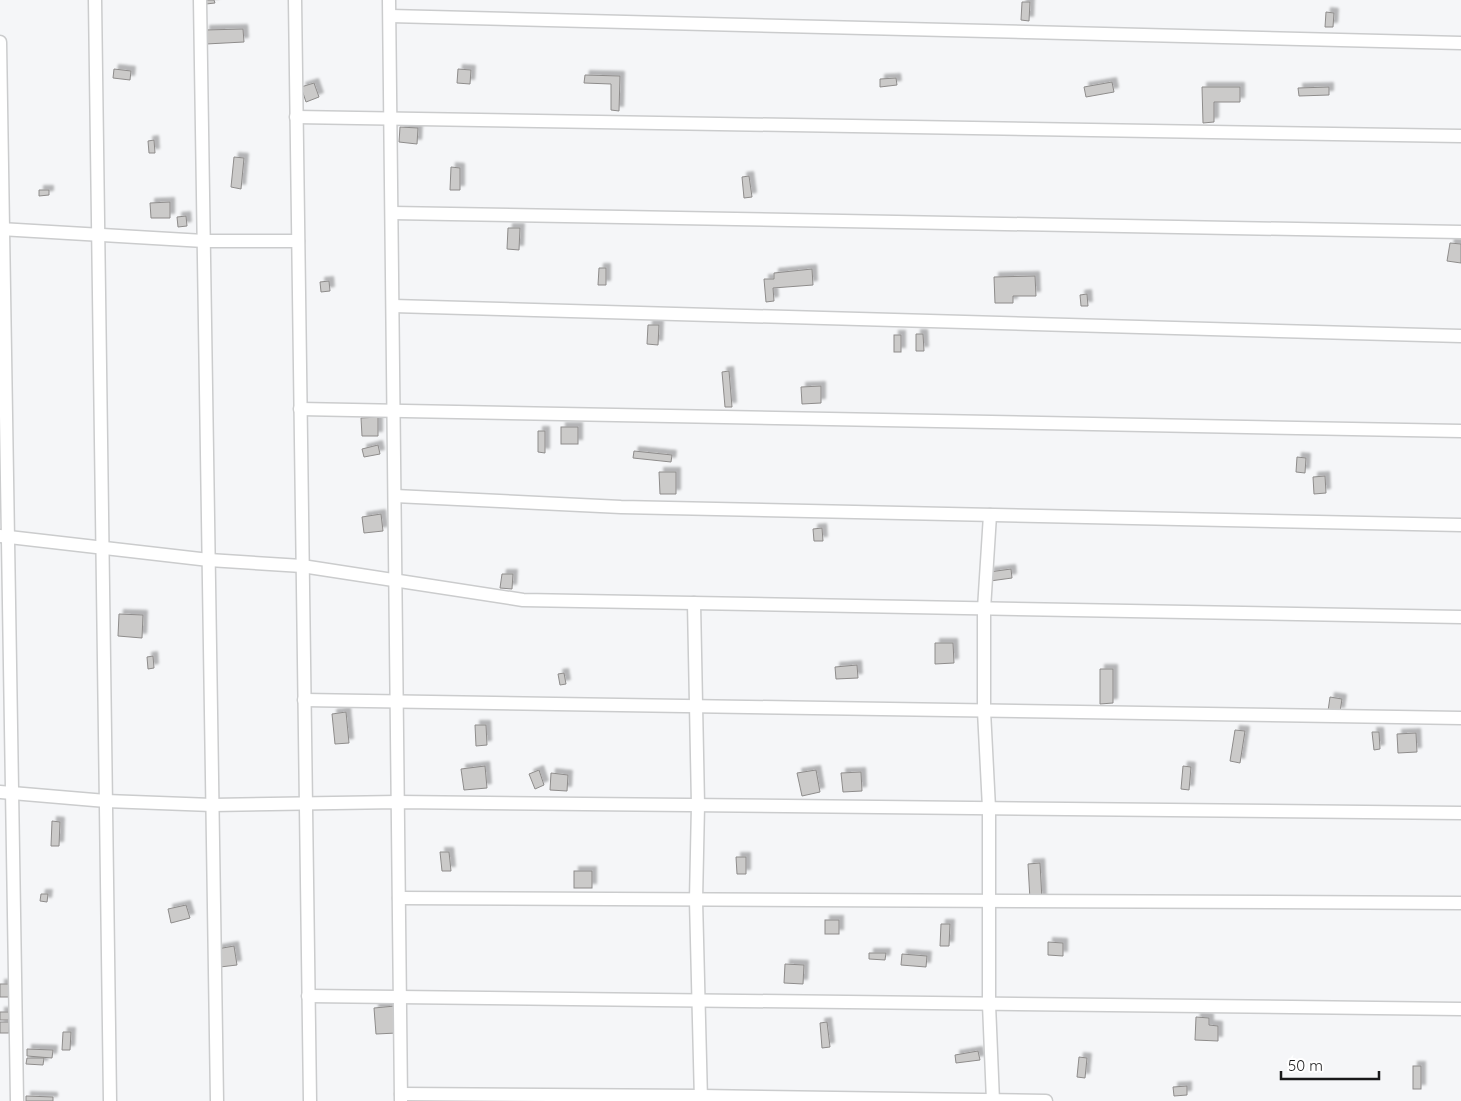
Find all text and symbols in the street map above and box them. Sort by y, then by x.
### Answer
scale bar [1281,1048,1378,1080]
text: 50 m [1288,1056,1323,1075]

